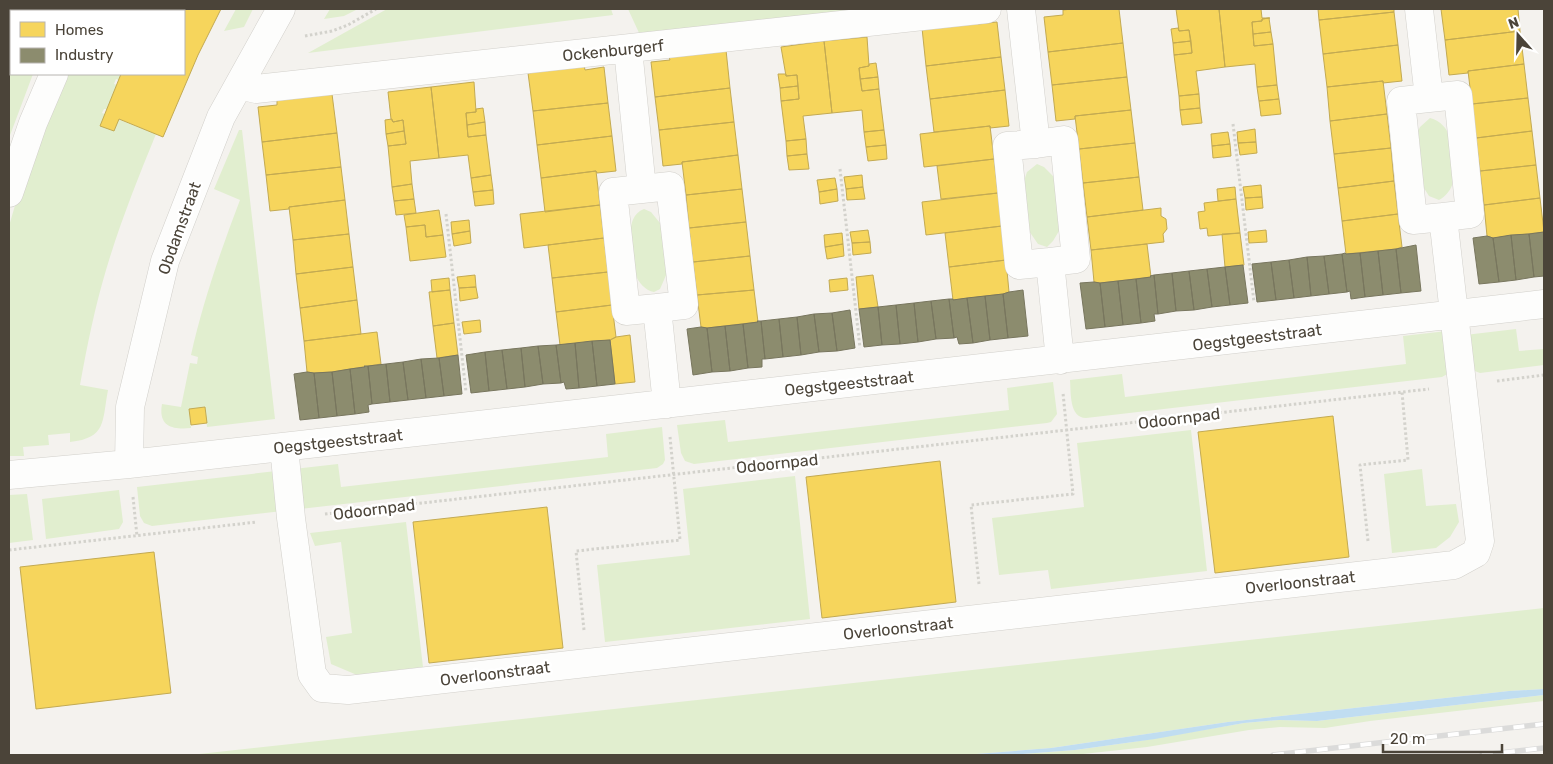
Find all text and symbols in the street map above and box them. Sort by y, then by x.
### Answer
legend [10,10,185,75]
north arrow [1493,10,1543,60]
text: N [1506,14,1521,33]
text: Homes [55,21,104,39]
street label: Ockenburgerf [561,36,666,65]
text: Industry [55,46,114,64]
street label: Obdamstraat [154,179,205,277]
street label: Oegstgeeststraat [1191,320,1323,355]
street label: Oegstgeeststraat [784,367,915,400]
street label: Odoornpad [1137,404,1221,433]
street label: Oegstgeeststraat [273,425,404,458]
street label: Odoornpad [735,450,819,477]
street label: Odoornpad [332,495,416,524]
street label: Overloonstraat [1244,567,1356,598]
street label: Overloonstraat [842,613,954,644]
street label: Overloonstraat [439,657,551,690]
scale bar [1383,722,1502,754]
text: 20 m [1390,730,1425,748]

